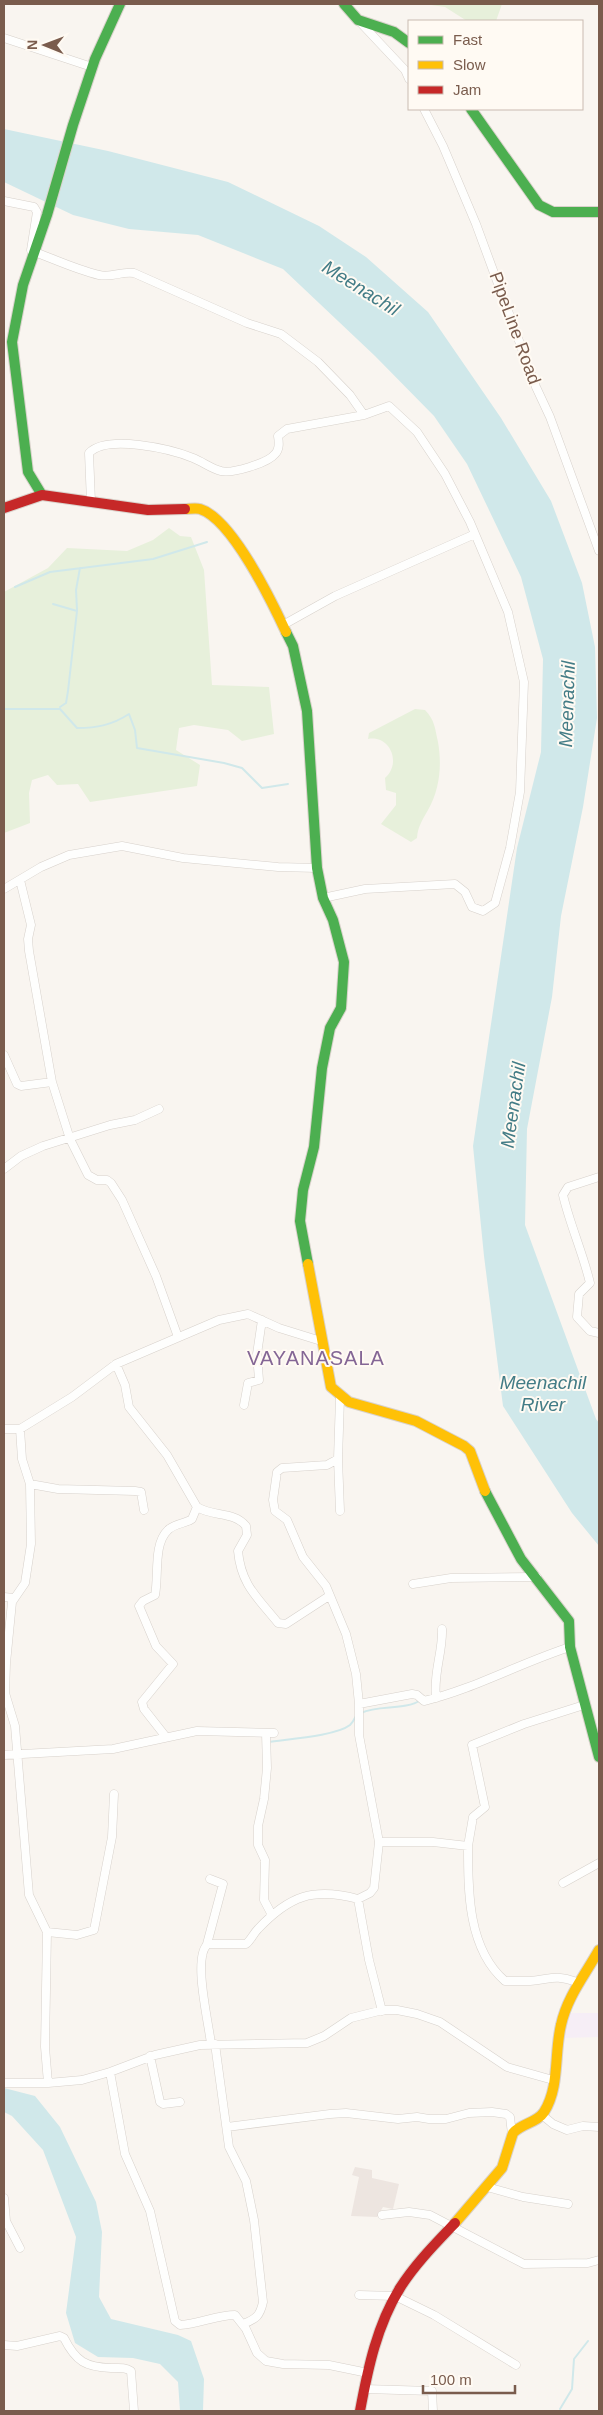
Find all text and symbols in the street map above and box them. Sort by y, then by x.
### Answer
north arrow [20,20,70,70]
legend [408,20,583,110]
text: Fast [453,31,483,48]
text: N [24,40,40,50]
text: Slow [453,56,486,73]
text: Jam [453,81,481,98]
water label: Meenachil [319,256,404,320]
street label: PipeLine Road [485,269,545,387]
water label: Meenachil [555,660,579,748]
water label: Meenachil [497,1060,530,1149]
district label: VAYANASALA [247,1347,385,1369]
water label: Meenachil River [500,1372,587,1415]
scale bar [423,2362,516,2394]
text: 100 m [430,2371,472,2388]

